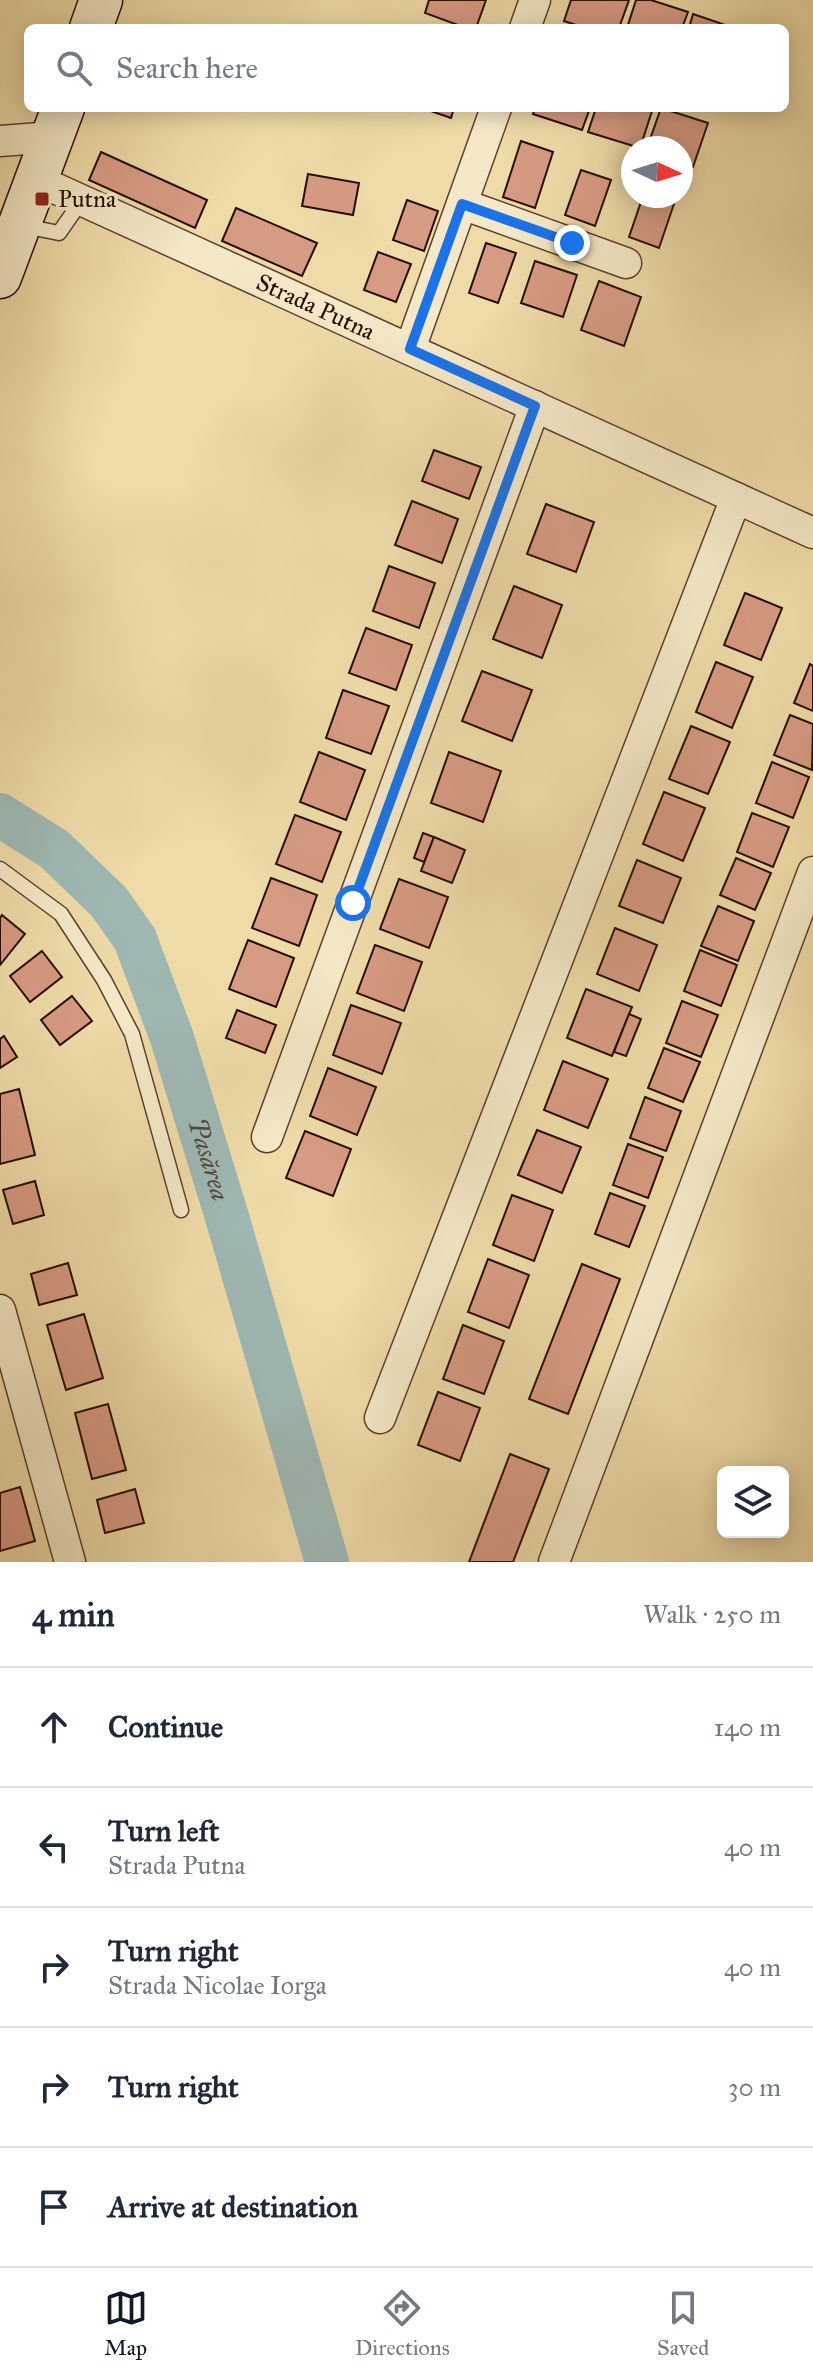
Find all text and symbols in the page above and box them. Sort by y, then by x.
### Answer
search box [24,24,789,112]
icon: search [52,46,96,90]
text: Search here [116,50,258,86]
north arrow [621,136,693,208]
place label: Putna [58,184,117,214]
marker: Putna [33,190,51,208]
route end [554,225,590,261]
street label: Strada Putna [252,267,380,347]
route start [335,885,371,921]
water label: Pasărea [182,1114,237,1204]
map controls [717,1466,789,1538]
button: layers [717,1466,789,1538]
text: 4 min [32,1594,115,1635]
text: Walk · 250 m [643,1598,781,1630]
icon: ahead [32,1705,76,1749]
text: Continue [108,1709,223,1745]
text: 140 m [714,1711,781,1743]
text: Turn left [108,1813,219,1849]
icon: left [32,1825,76,1869]
text: 40 m [724,1831,781,1863]
text: Strada Putna [108,1849,246,1881]
text: Turn right [108,1933,239,1969]
icon: right [32,1945,76,1989]
text: 40 m [724,1951,781,1983]
text: Strada Nicolae Iorga [108,1969,327,2001]
icon: right [32,2065,76,2109]
text: Turn right [108,2069,239,2105]
text: 30 m [728,2071,781,2103]
icon: arrive [32,2185,76,2229]
text: Arrive at destination [108,2189,358,2225]
tab: Map [104,2286,148,2361]
tab: Directions [355,2286,450,2361]
tab: Saved [657,2286,709,2361]

